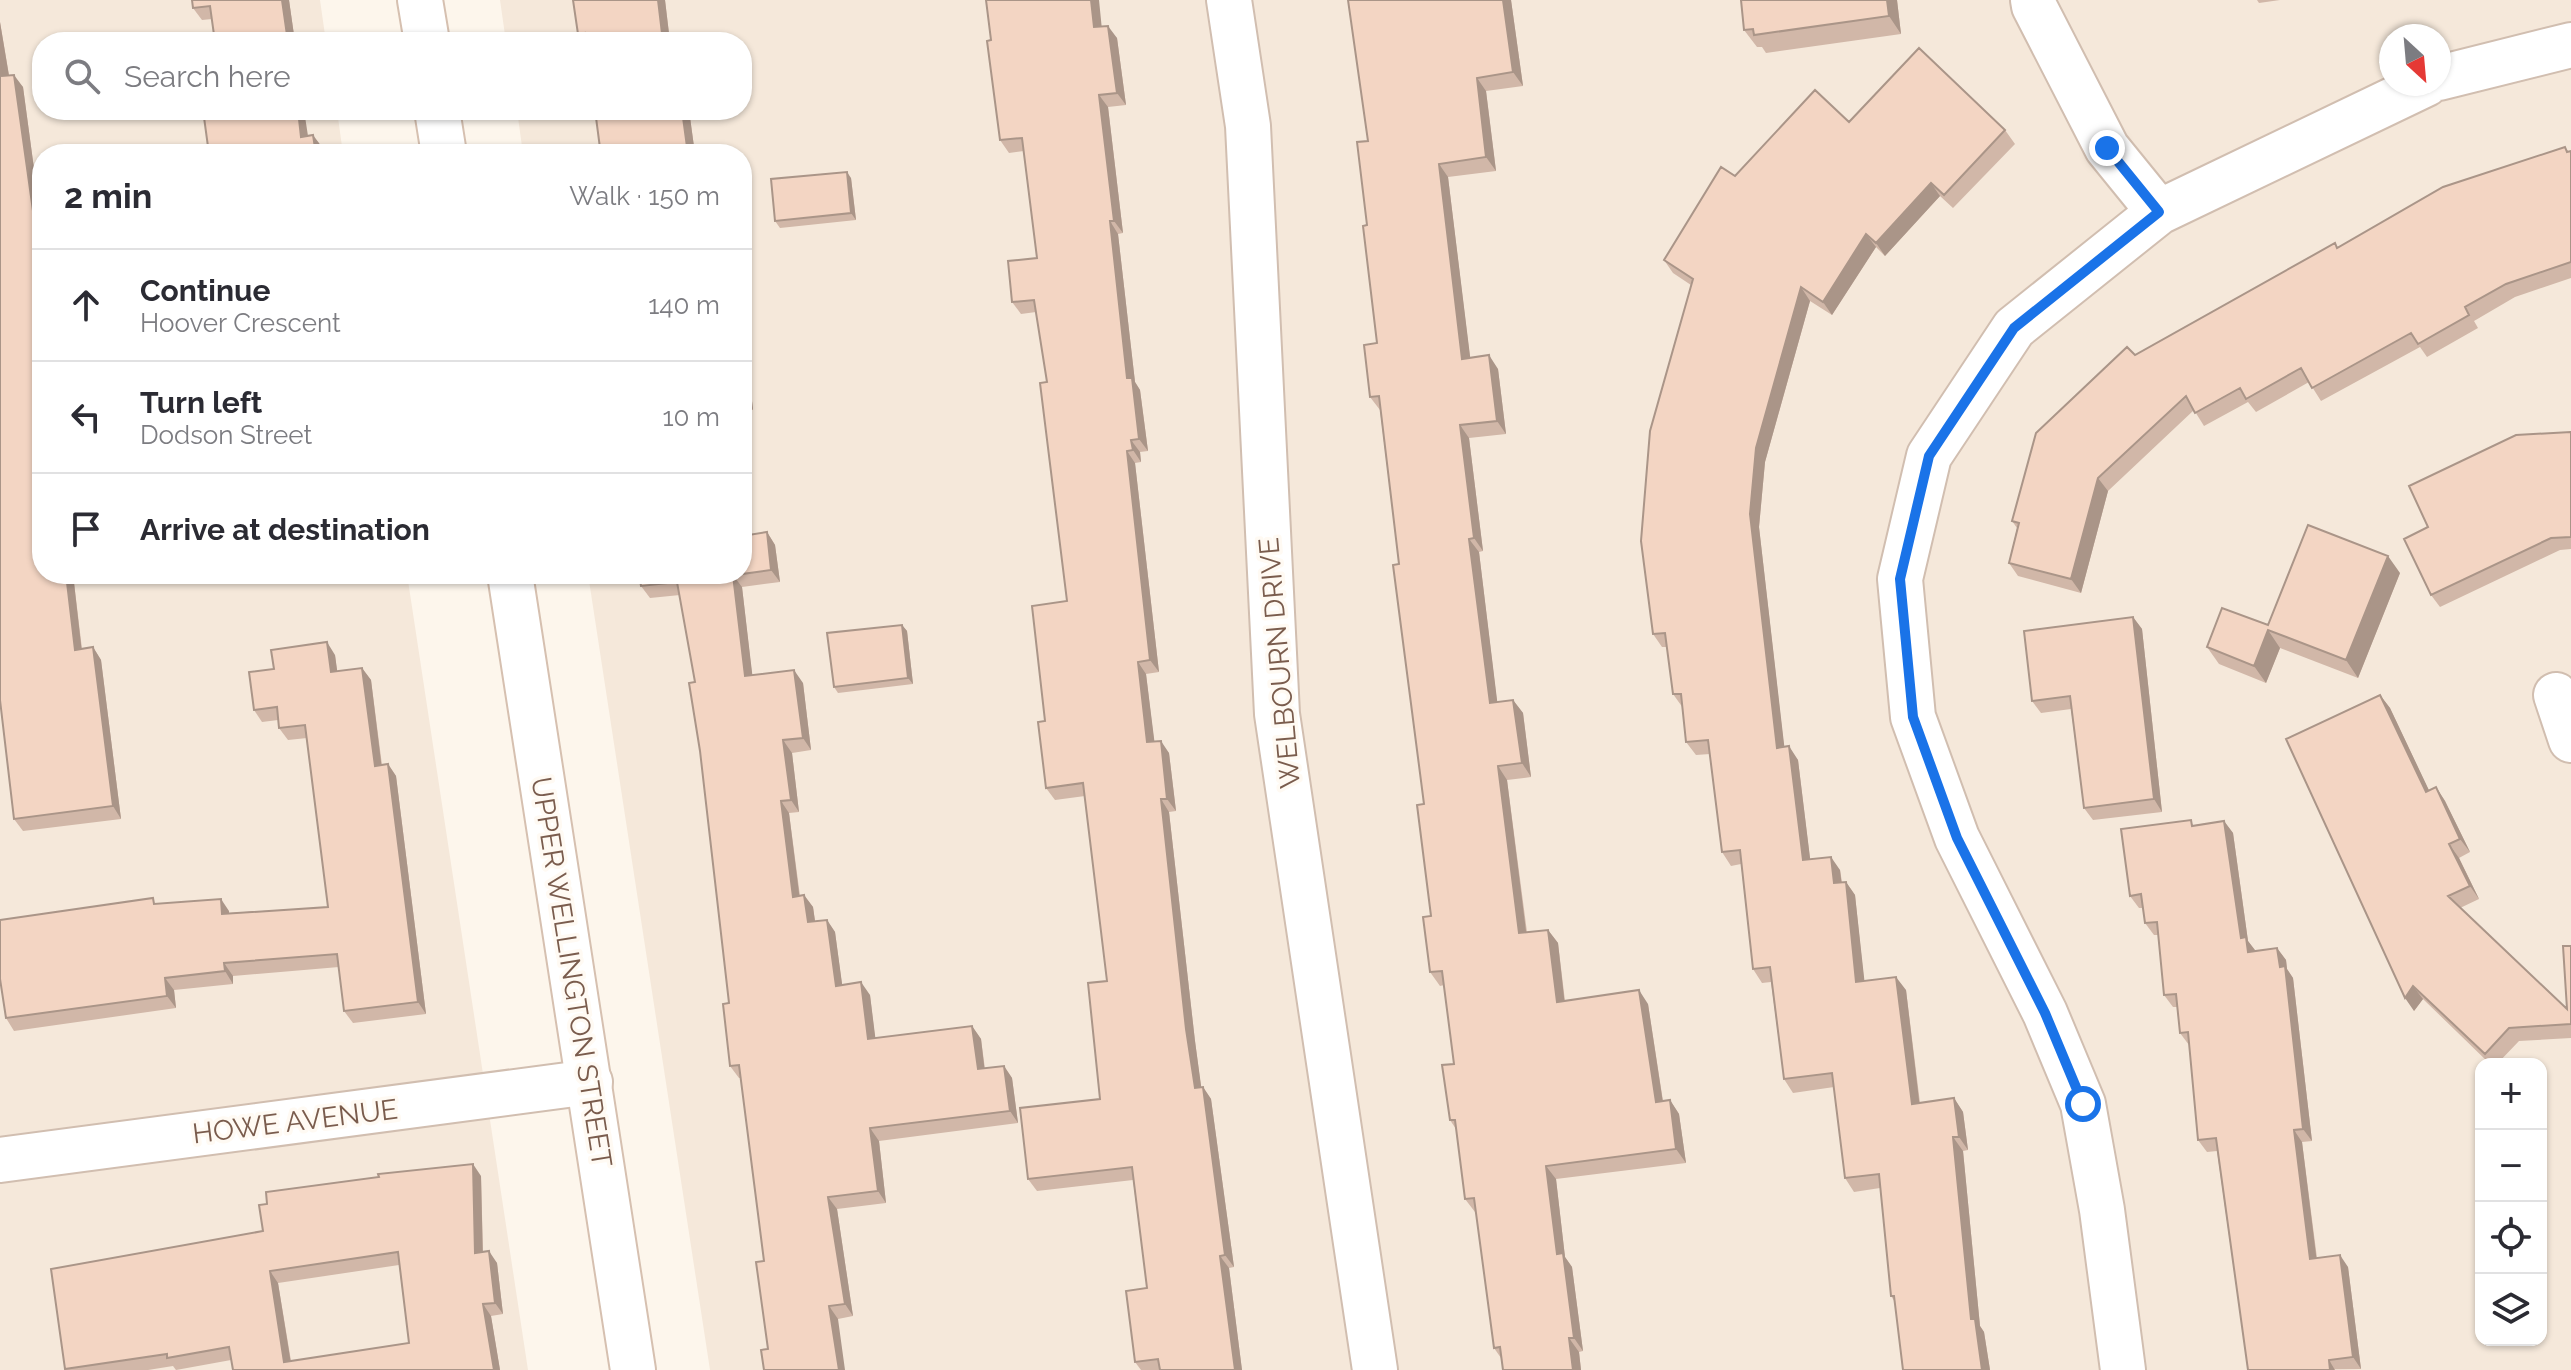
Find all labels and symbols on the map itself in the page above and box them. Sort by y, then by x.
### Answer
north arrow [2379,24,2451,96]
route end [2089,130,2125,166]
street label: WELBOURN DRIVE [1252,536,1307,790]
street label: UPPER WELLINGTON STREET [524,775,619,1169]
route start [2065,1086,2101,1122]
street label: HOWE AVENUE [190,1093,400,1150]

